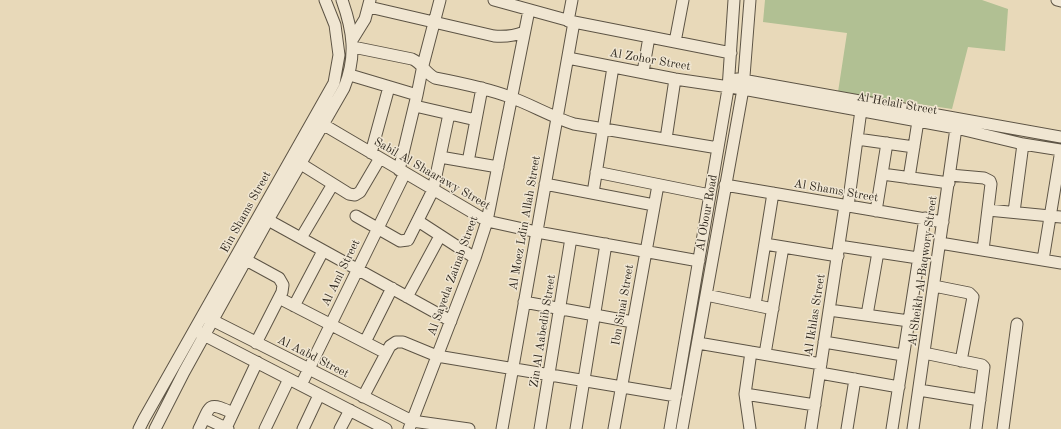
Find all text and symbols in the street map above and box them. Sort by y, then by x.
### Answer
street label: Al Zohor Street [608,46,692,74]
street label: Al Helali Street [856,90,938,118]
street label: Sabil Al Shaarawy Street [371,135,493,213]
street label: Al Moez Ldin Allah Street [506,154,544,292]
street label: Ein Shams Street [218,169,274,255]
street label: Al Obour Road [693,173,721,253]
street label: Al Shams Street [793,176,879,206]
street label: Al Sheikh Al Baqwory Street [905,195,941,347]
street label: Al Sayeda Zainab Street [425,214,481,338]
street label: Al Aml Street [319,237,363,309]
street label: Ibn Sinai Street [609,263,637,347]
street label: Zin Al Aabedib Street [527,273,559,389]
street label: Al Ikhlas Street [801,273,829,357]
street label: Al Aabd Street [275,333,351,381]

